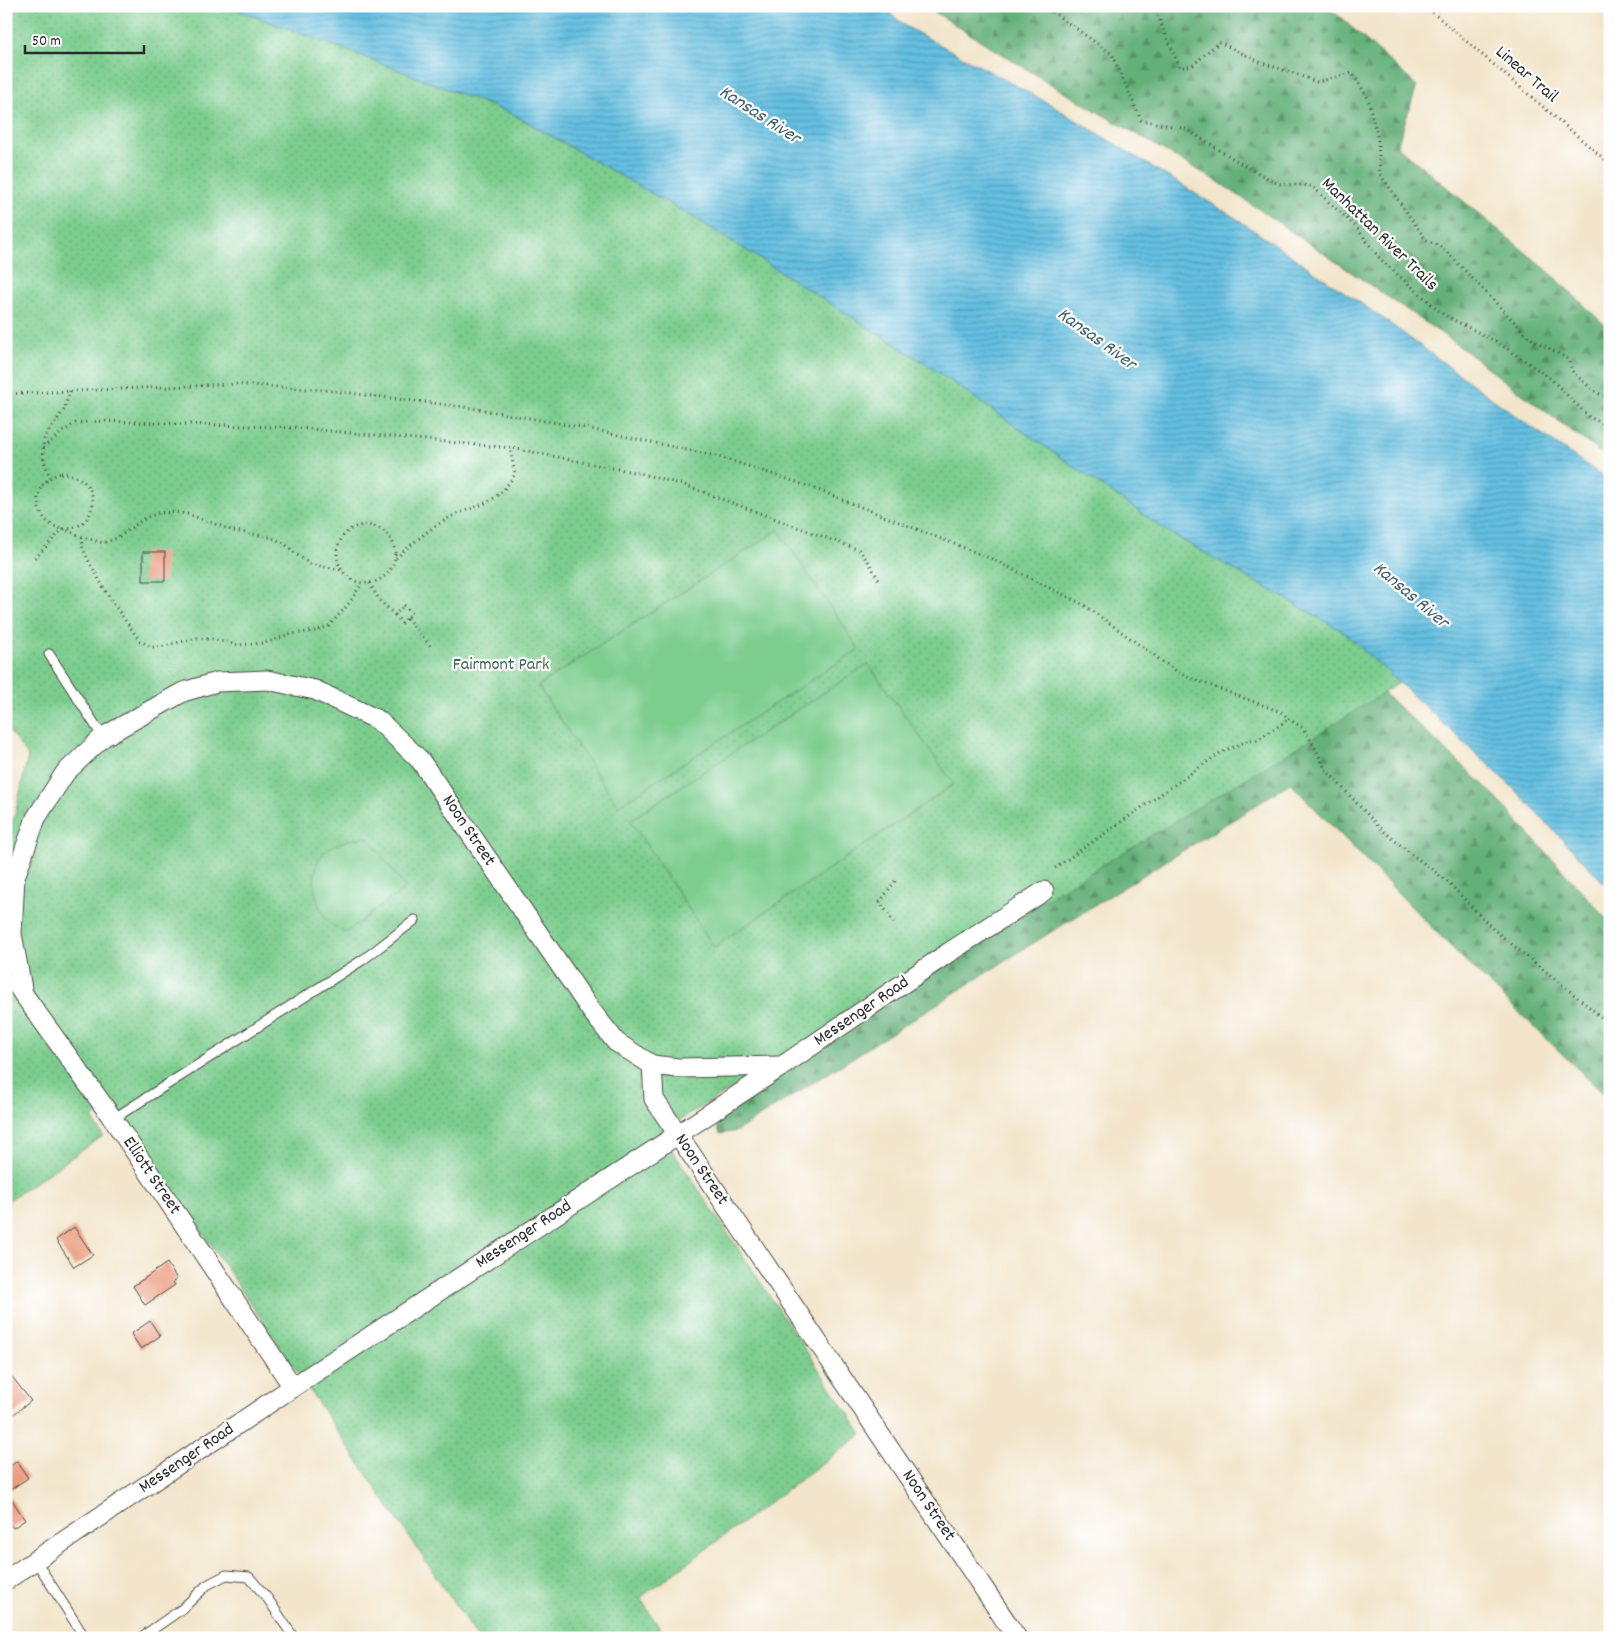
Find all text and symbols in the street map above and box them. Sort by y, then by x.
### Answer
scale bar [25,22,144,54]
text: 50 m [32,31,61,53]
street label: Linear Trail [1489,41,1563,110]
water label: Kansas River [713,80,806,153]
street label: Manhattan River Trails [1315,173,1443,297]
water label: Kansas River [1051,302,1143,379]
water label: Kansas River [1366,556,1455,637]
park label: Fairmont Park [453,653,549,678]
street label: Noon Street [435,790,501,872]
street label: Messenger Road [809,971,915,1053]
street label: Noon Street [668,1129,734,1211]
street label: Elliott Street [116,1132,186,1220]
street label: Messenger Road [471,1195,577,1275]
street label: Messenger Road [134,1418,240,1500]
street label: Noon Street [895,1465,961,1547]

